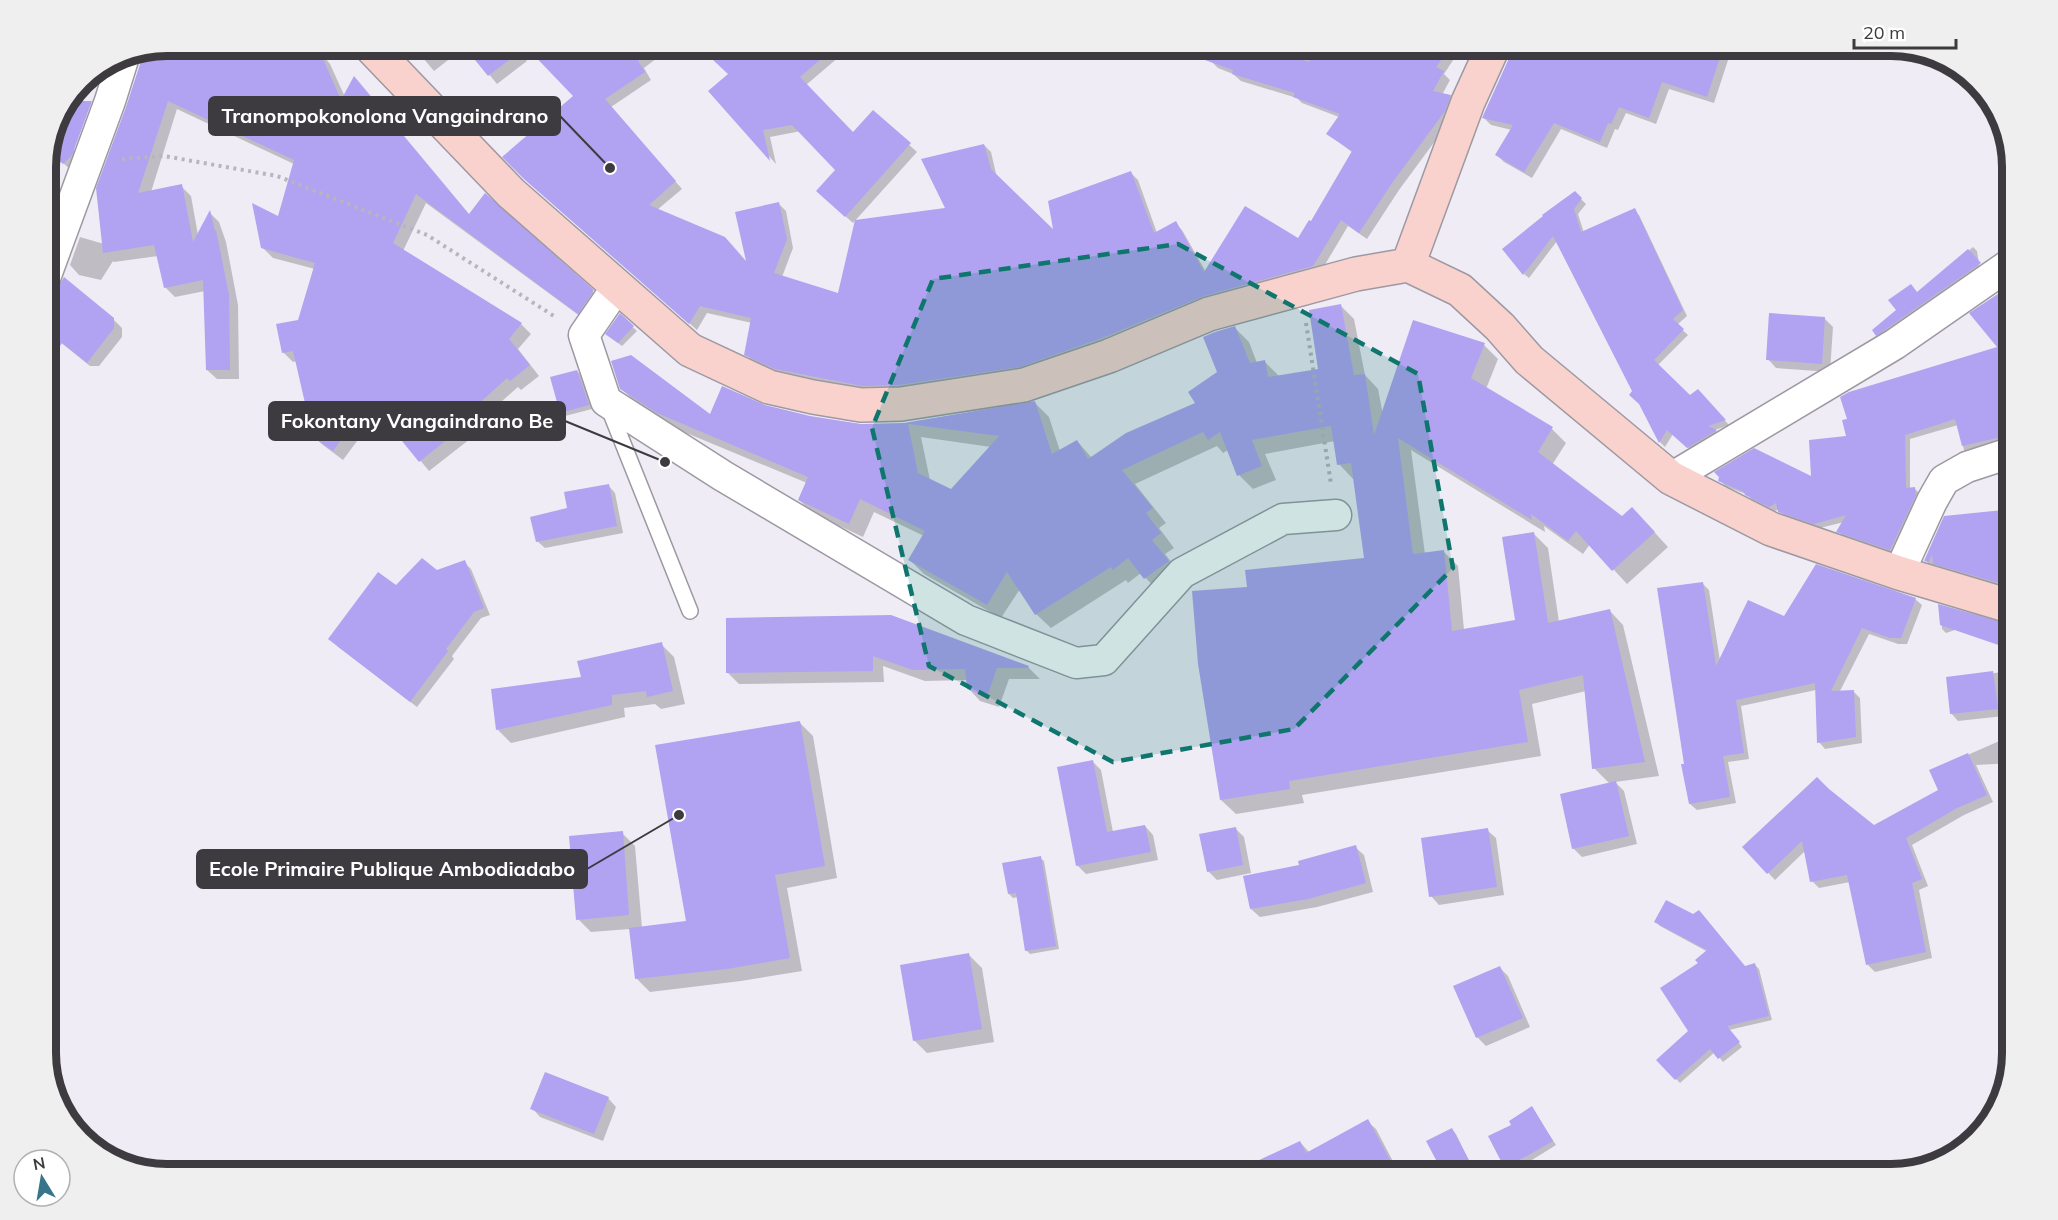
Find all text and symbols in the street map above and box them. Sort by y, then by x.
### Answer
scale bar [1854,12,1956,50]
text: 20 m [1863,21,1905,44]
callout: Tranompokonolona Vangaindrano [209,97,560,135]
text: Tranompokonolona Vangaindrano [222,103,549,128]
callout: Fokontany Vangaindrano Be [269,402,565,440]
text: Fokontany Vangaindrano Be [281,408,553,433]
callout: Ecole Primaire Publique Ambodiadabo [197,850,587,888]
text: Ecole Primaire Publique Ambodiadabo [209,856,575,881]
north arrow [12,1148,72,1208]
text: N [31,1152,47,1174]

